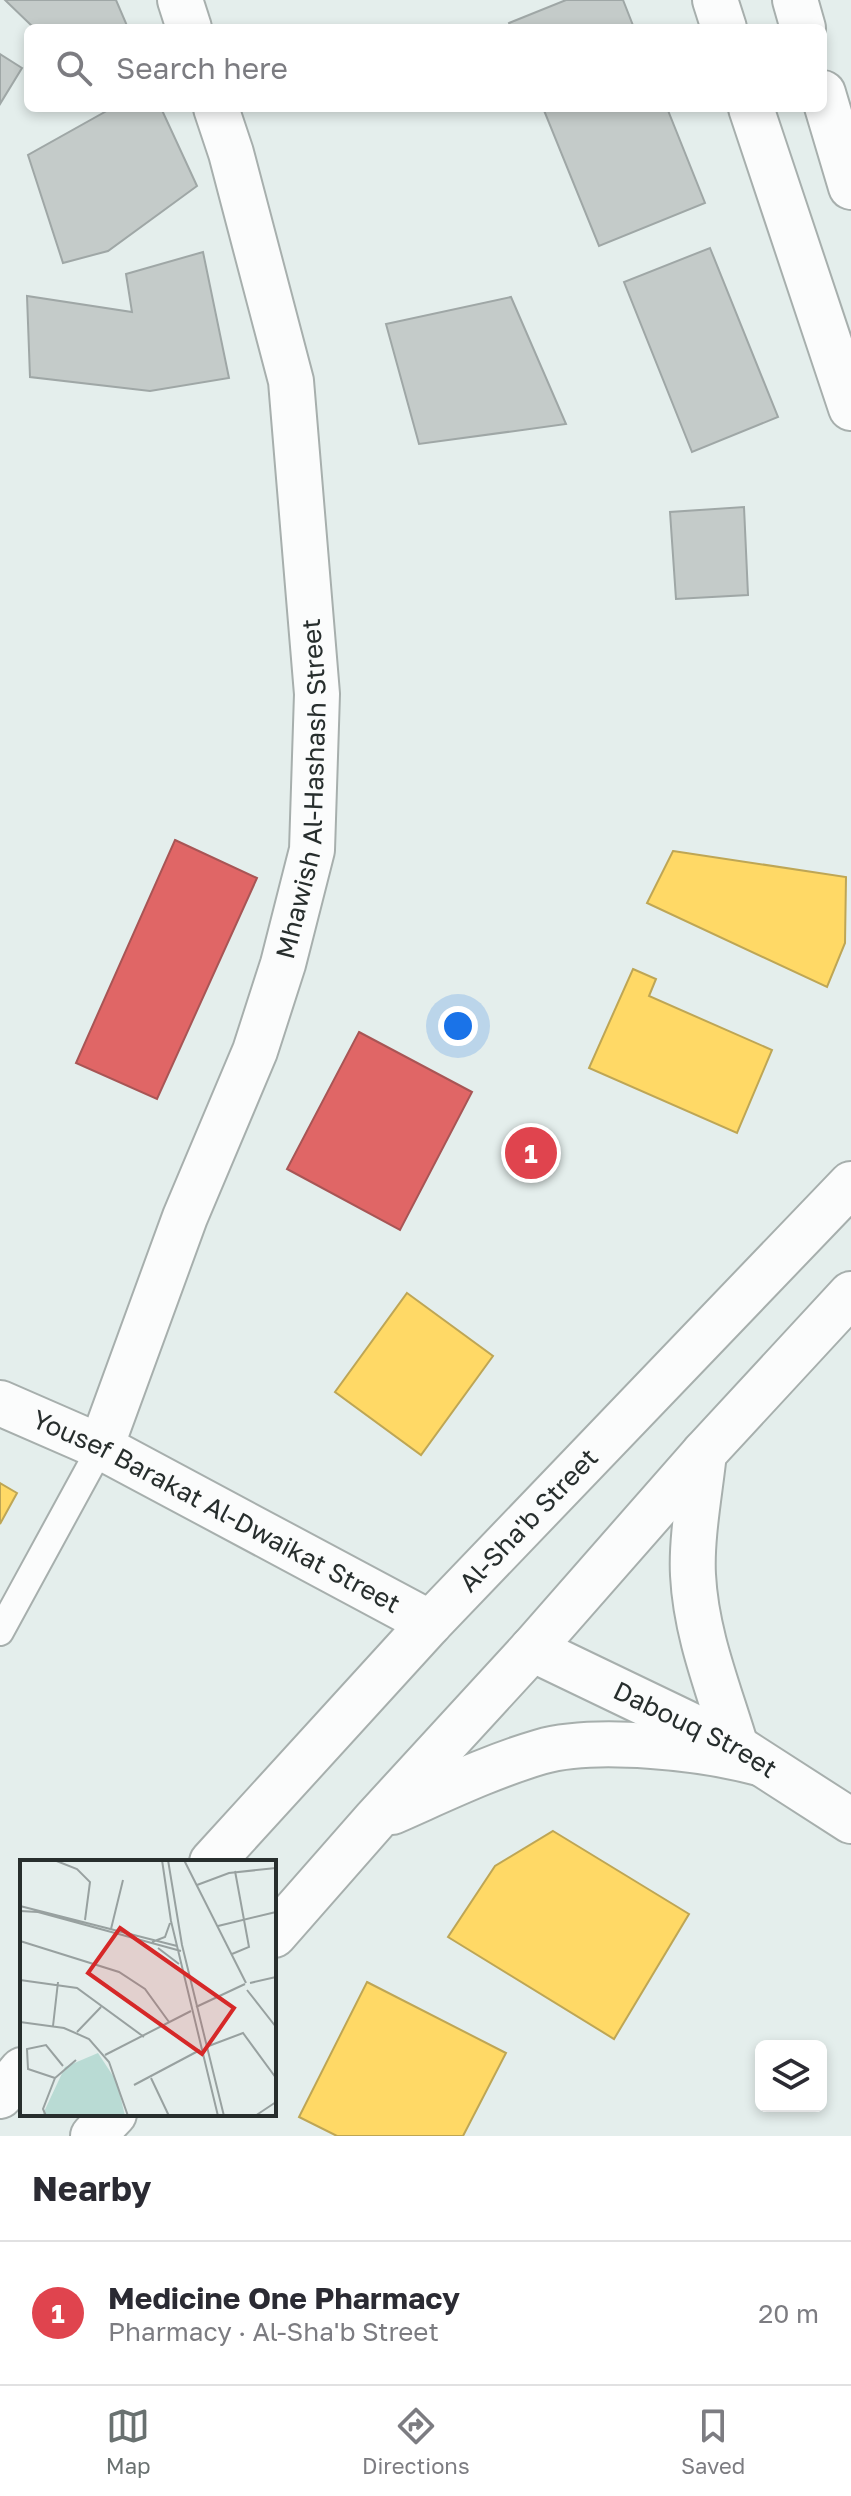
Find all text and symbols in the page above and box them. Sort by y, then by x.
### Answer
search box [24,24,827,112]
icon: search [52,46,96,90]
text: Search here [116,50,288,86]
street label: Mhawish Al-Hashash Street [269,617,332,962]
your location [438,1006,478,1046]
pin: 1 [505,1123,557,1183]
street label: Yousef Barakat Al-Dwaikat Street [28,1403,406,1619]
street label: Al-Sha'b Street [453,1442,604,1598]
street label: Dabouq Street [609,1674,783,1784]
inset map [20,1860,276,2116]
map controls [755,2040,827,2112]
button: layers [755,2040,827,2112]
text: Nearby [32,2168,152,2208]
text: Medicine One Pharmacy [108,2280,460,2316]
text: 1 [51,2298,65,2329]
text: 20 m [758,2298,819,2329]
text: Pharmacy · Al-Sha'b Street [108,2316,439,2347]
tab: Map [106,2404,151,2479]
tab: Directions [362,2404,470,2479]
tab: Saved [681,2404,745,2479]

